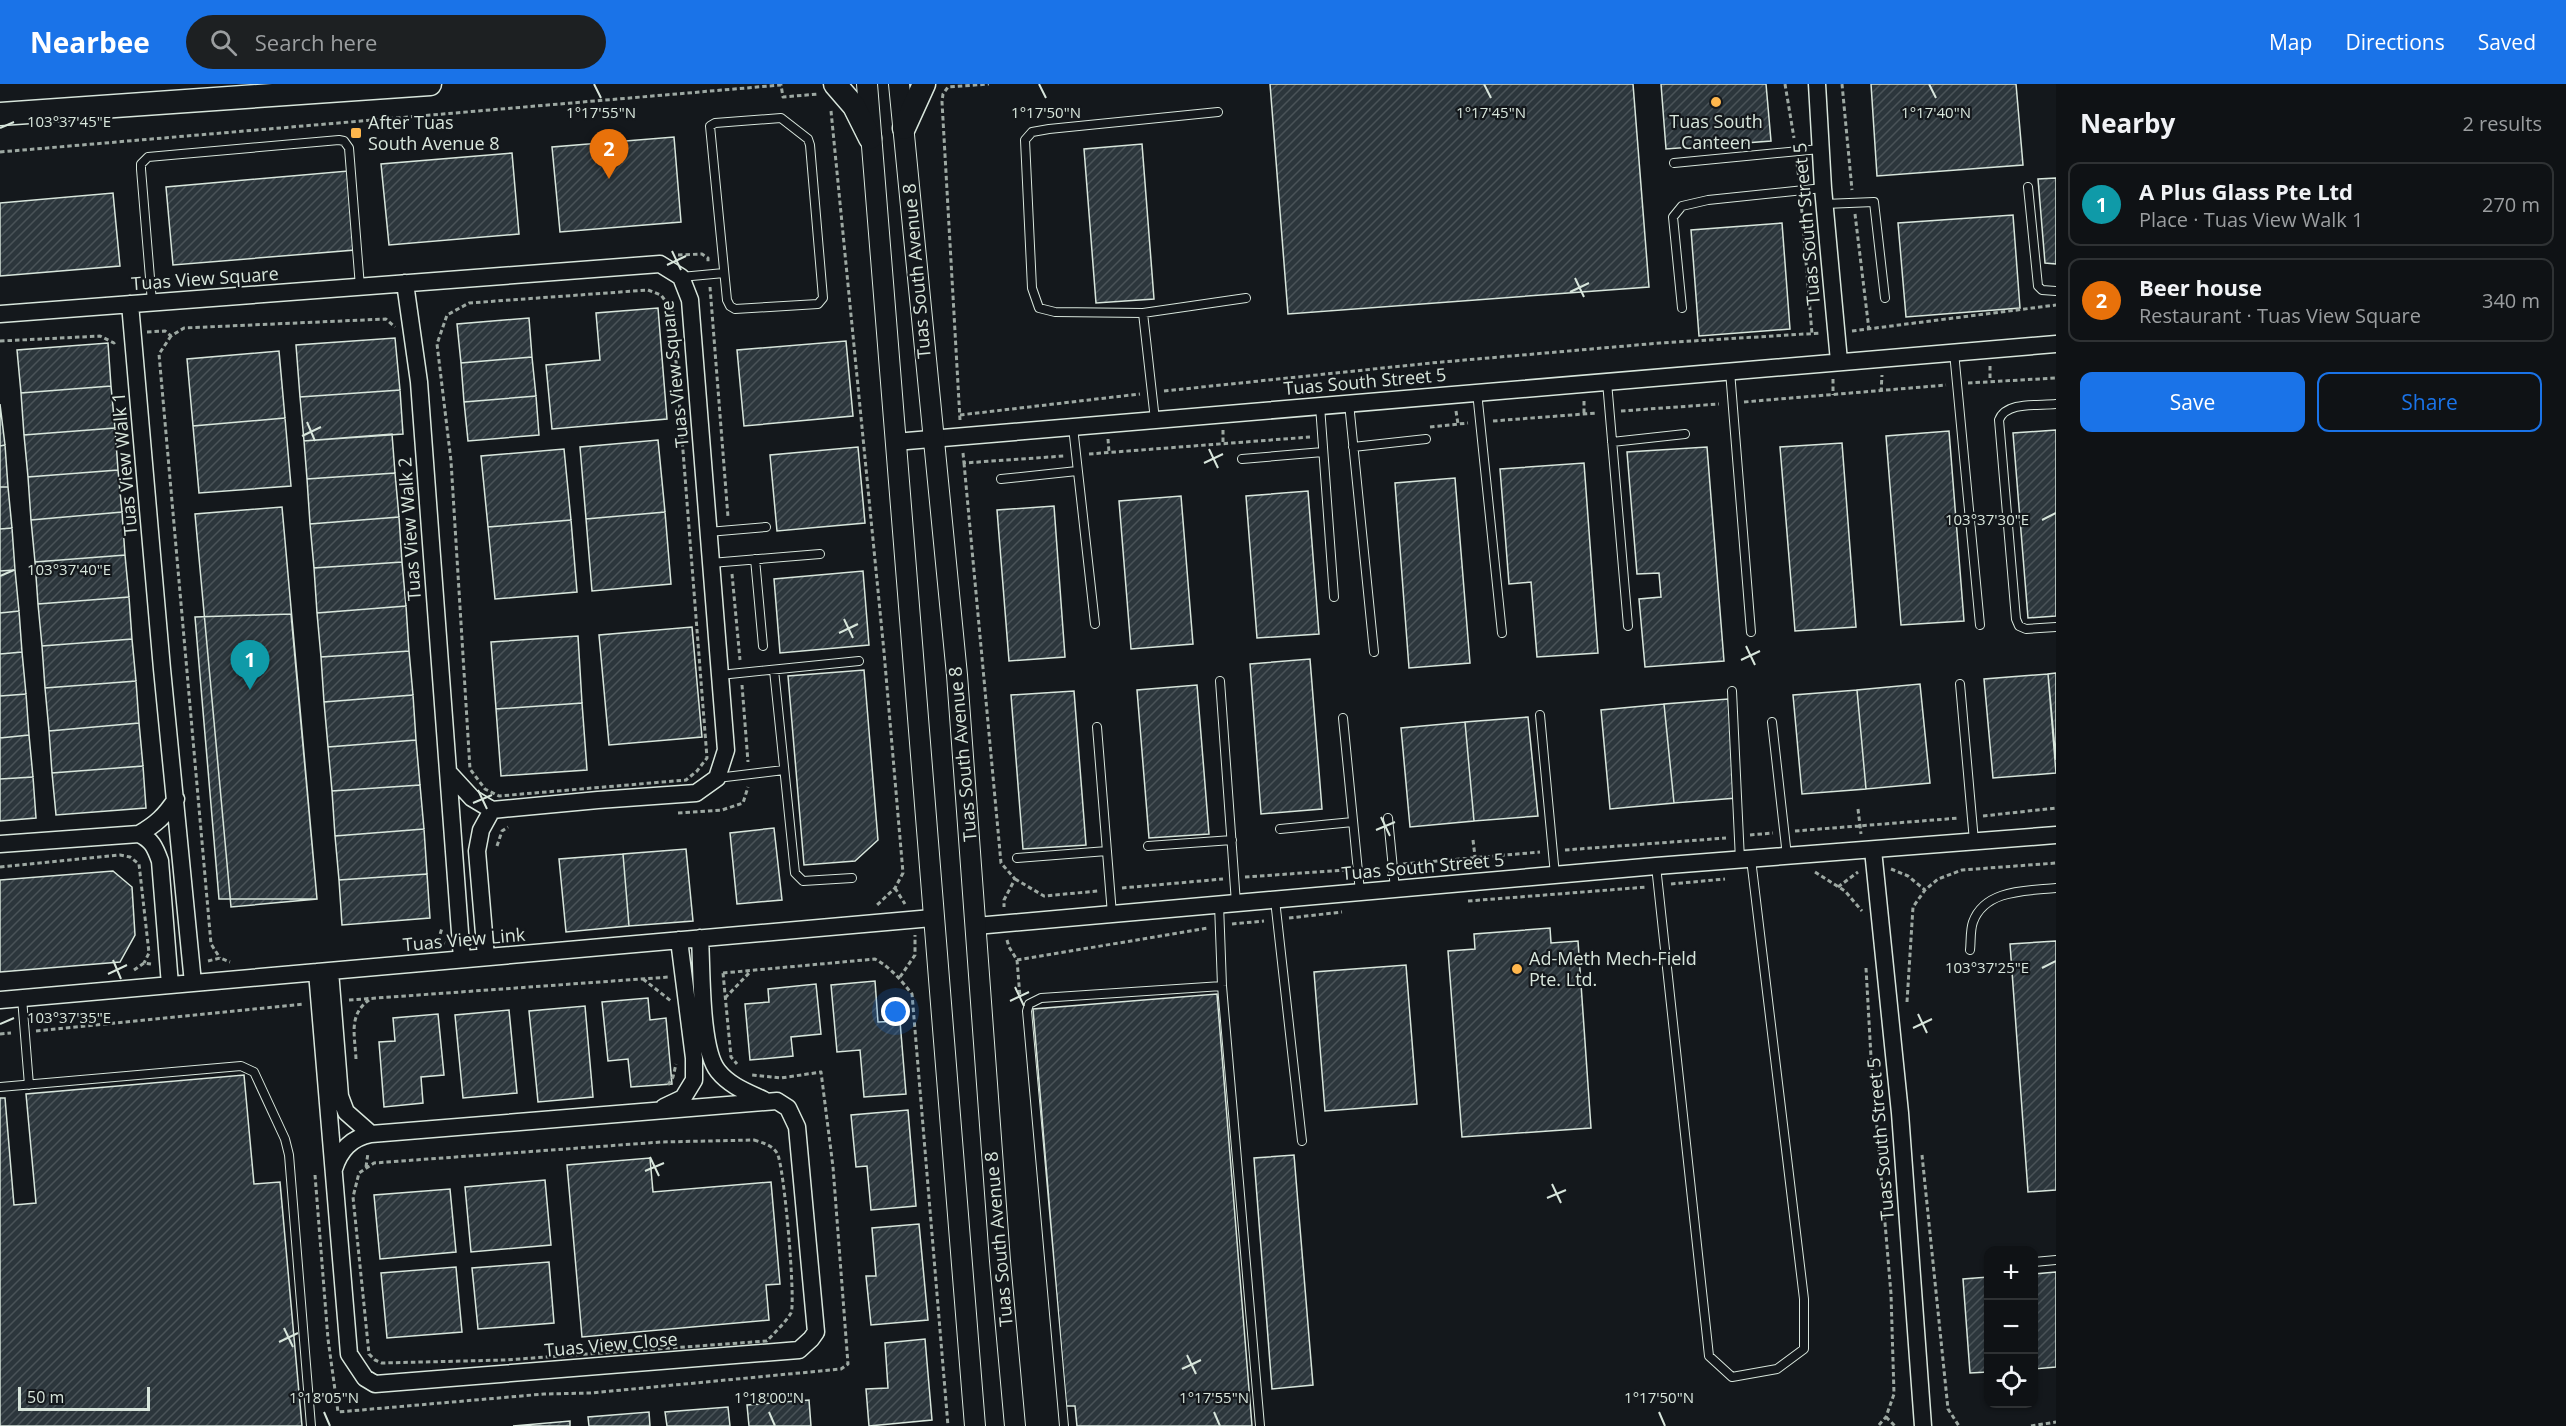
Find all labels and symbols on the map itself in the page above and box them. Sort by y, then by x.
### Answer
marker: Tuas South Canteen [1709,95,1723,109]
text: 1°17'55"N [566,102,636,122]
text: 1°17'50"N [1011,102,1081,122]
text: 1°17'45"N [1456,102,1526,122]
text: 1°17'40"N [1901,102,1971,122]
place label: Tuas South Canteen [1669,109,1763,154]
place label: After Tuas South Avenue 8 [368,110,500,155]
text: 103°37'45"E [27,111,111,131]
marker: After Tuas South Avenue 8 [349,126,363,140]
pin: 2 [590,130,628,179]
street label: Tuas South Street 5 [1787,142,1825,306]
street label: Tuas South Avenue 8 [896,183,936,360]
street label: Tuas View Square [130,261,279,295]
street label: Tuas View Square [654,299,694,449]
street label: Tuas South Street 5 [1283,362,1447,400]
street label: Tuas View Walk 1 [106,391,142,537]
street label: Tuas View Walk 2 [392,457,426,602]
text: 103°37'30"E [1945,509,2029,529]
text: 103°37'40"E [27,559,111,579]
pin: 1 [230,640,270,690]
street label: Tuas South Avenue 8 [942,666,982,843]
street label: Tuas South Street 5 [1341,847,1505,885]
street label: Tuas View Link [402,922,527,956]
place label: Ad-Meth Mech-Field Pte. Ltd. [1529,946,1697,991]
text: 103°37'25"E [1945,957,2029,977]
marker: Ad-Meth Mech-Field Pte. Ltd. [1510,962,1524,976]
your location [881,997,910,1026]
text: 103°37'35"E [27,1007,111,1027]
street label: Tuas South Street 5 [1861,1057,1899,1221]
street label: Tuas South Avenue 8 [978,1151,1018,1328]
street label: Tuas View Close [543,1326,679,1362]
scale bar [18,1384,150,1412]
text: 1°18'05"N [289,1387,359,1407]
text: 1°18'00"N [734,1387,804,1407]
text: 1°17'55"N [1179,1387,1249,1407]
text: 1°17'50"N [1624,1387,1694,1407]

